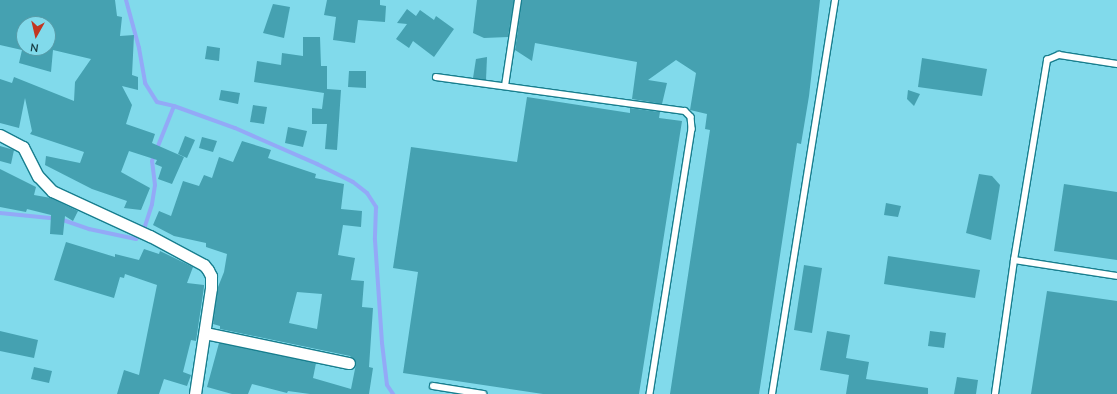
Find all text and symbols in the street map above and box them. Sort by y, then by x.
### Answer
north arrow [16,16,56,56]
text: N [29,39,40,55]

